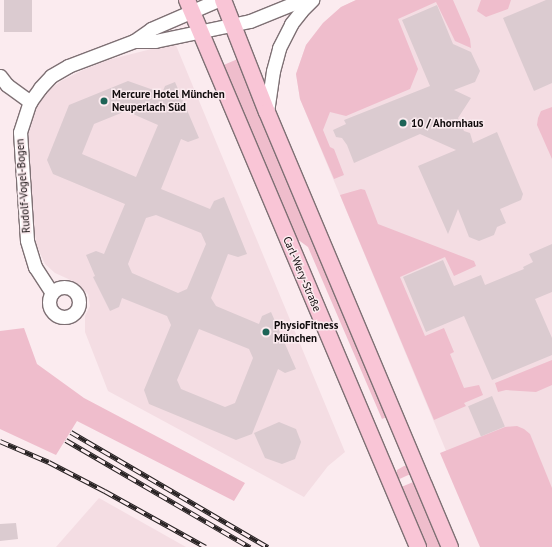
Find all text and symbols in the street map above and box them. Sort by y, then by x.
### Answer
place label: Mercure Hotel München Neuperlach Süd [112,88,225,114]
marker: Mercure Hotel München Neuperlach Süd [99,96,109,106]
place label: 10 / Ahornhaus [411,116,484,130]
marker: 10 / Ahornhaus [398,118,408,128]
street label: Rudolf-Vogel-Bogen [13,138,33,234]
street label: Carl-Wery-Straße [280,234,324,314]
place label: PhysioFitness München [274,319,338,345]
marker: PhysioFitness München [261,327,271,337]

